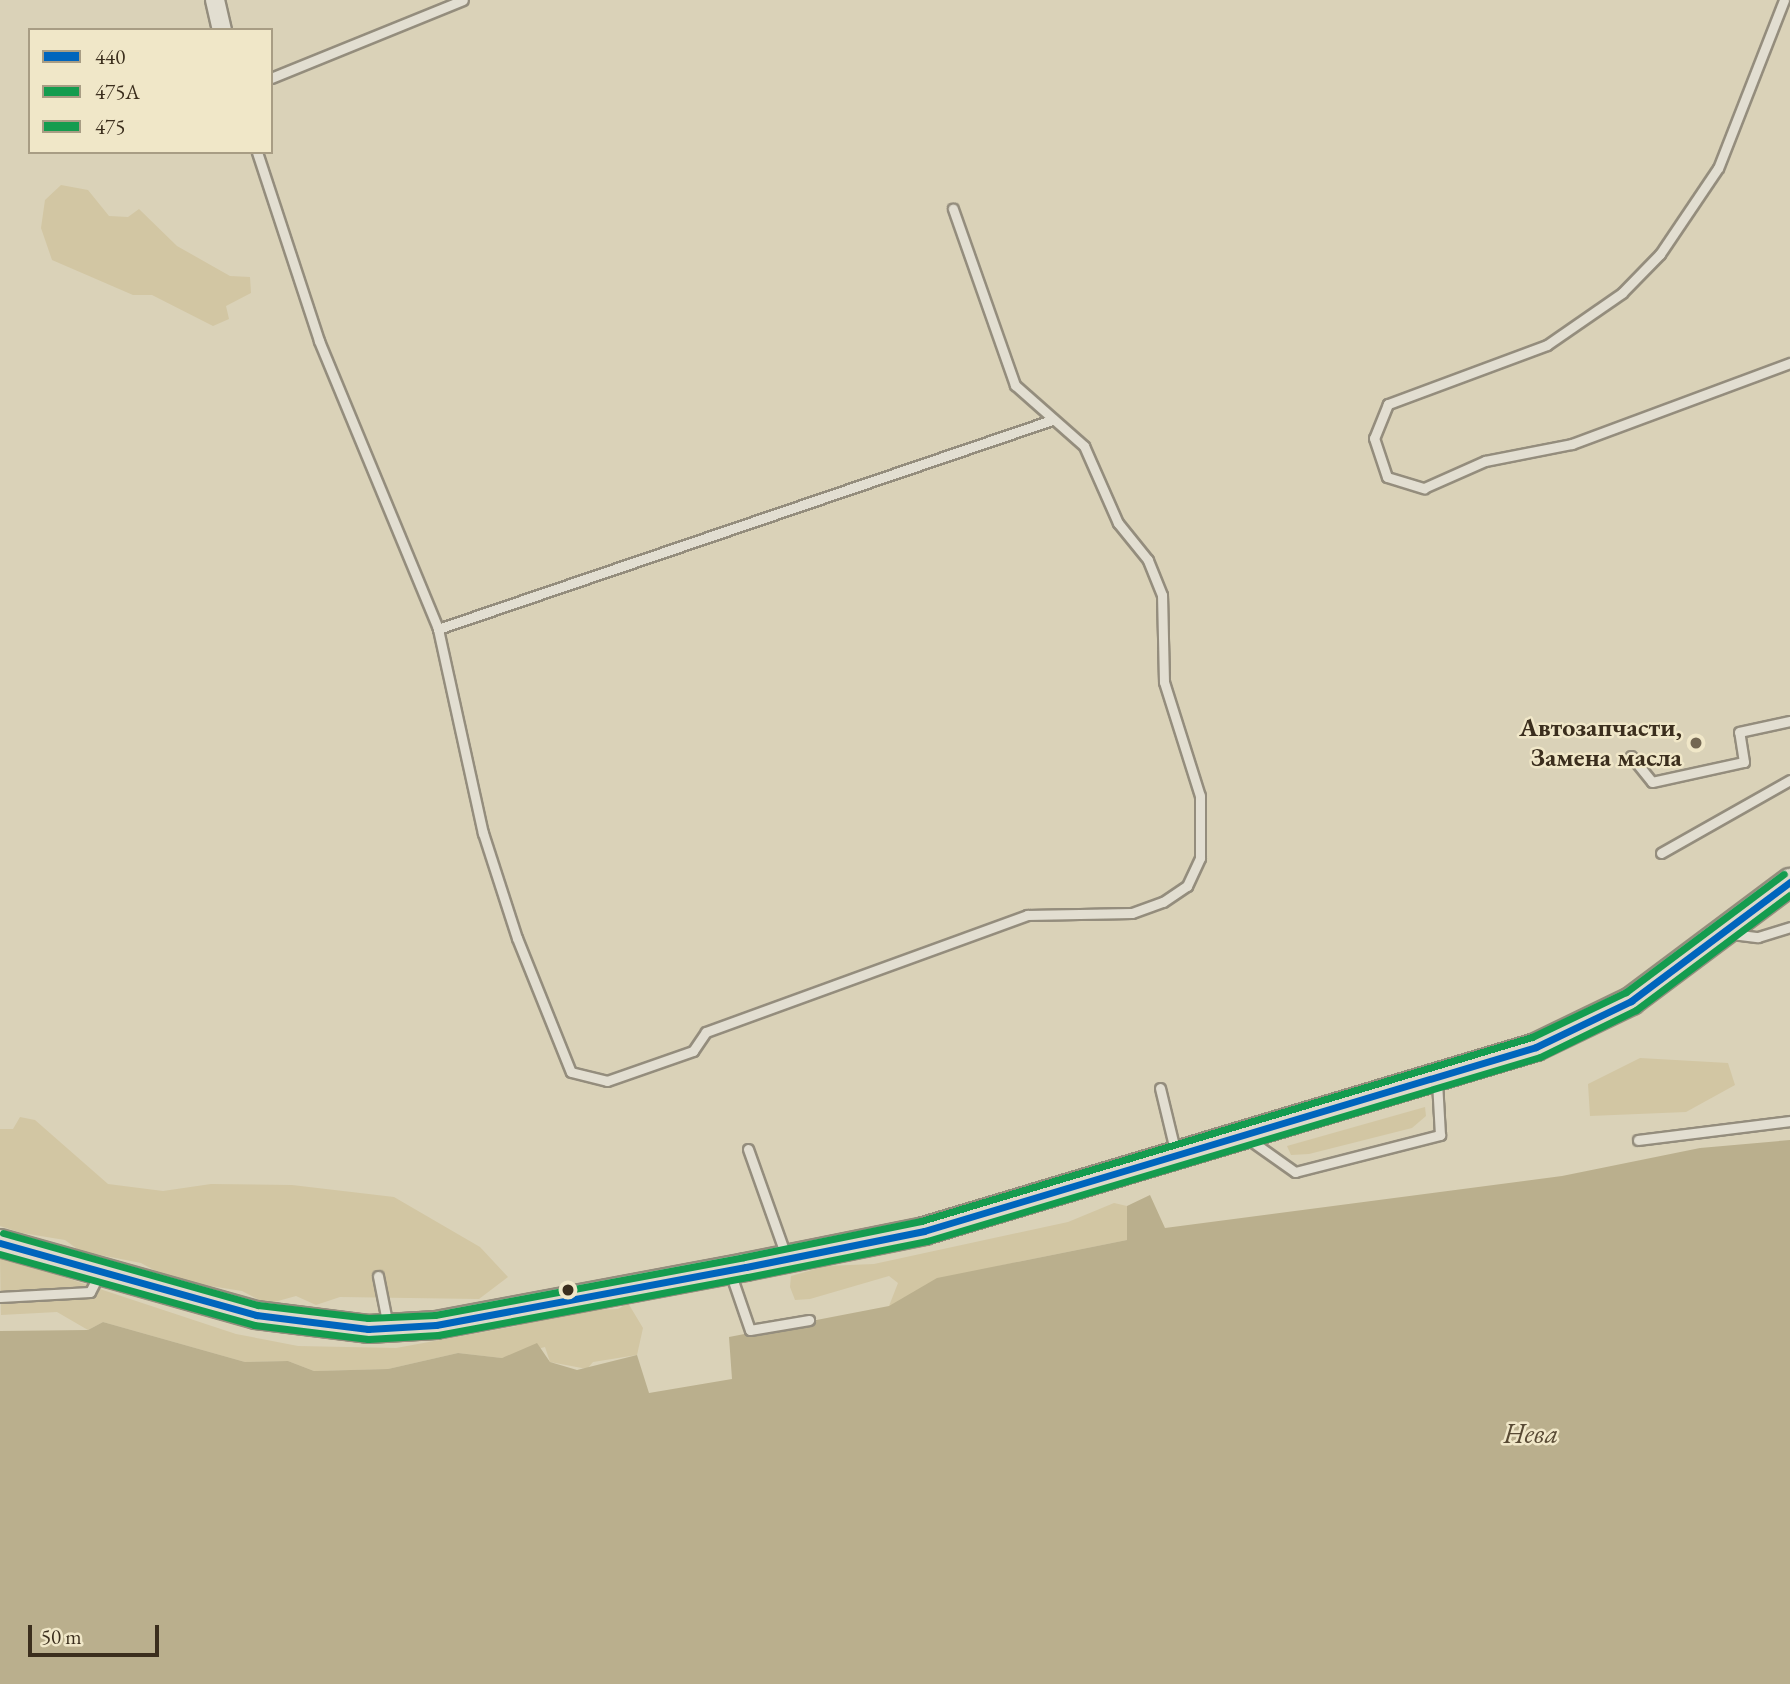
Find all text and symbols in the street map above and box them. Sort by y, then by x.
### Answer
legend [28,28,273,154]
text: 440 [95,43,125,70]
text: 475А [95,78,140,105]
text: 475 [95,113,125,140]
place label: Автозапчасти, Замена масла [1519,712,1682,774]
marker: Автозапчасти, Замена масла [1688,735,1704,751]
unlabelled marker [561,1283,575,1297]
water label: Нева [1503,1416,1559,1450]
scale bar [32,1610,163,1654]
text: 50 m [41,1623,82,1650]

